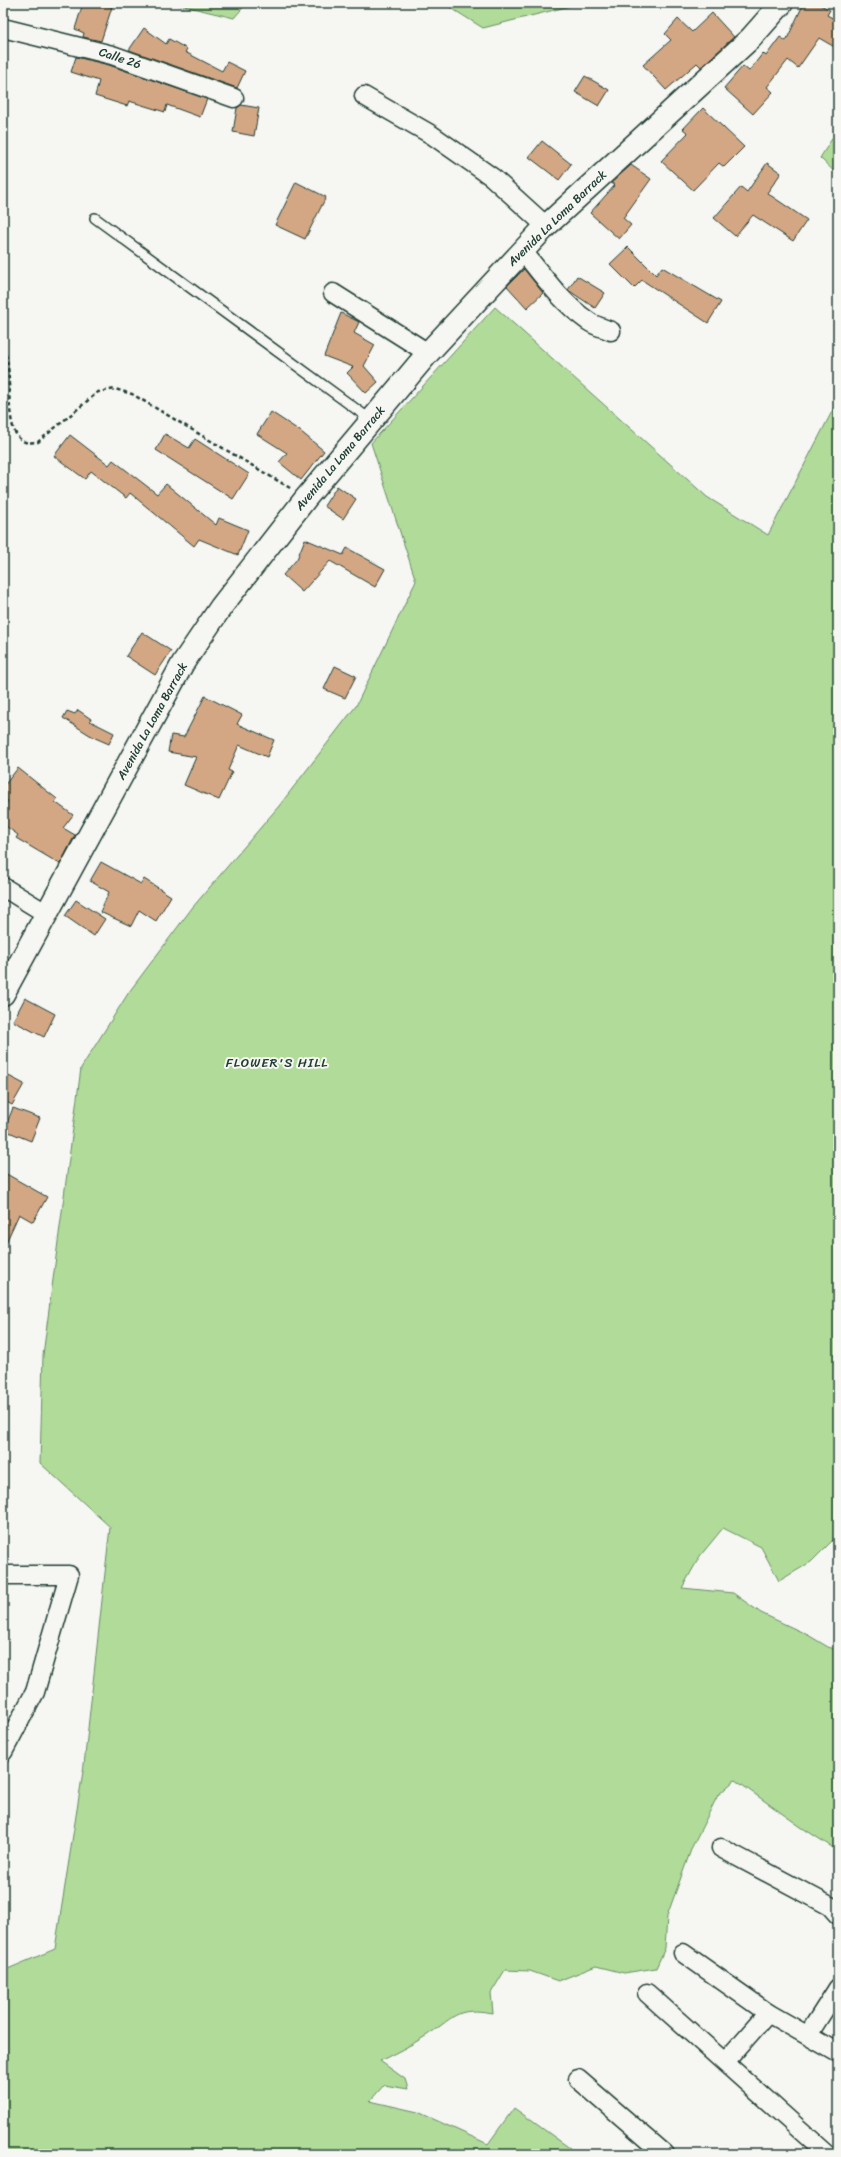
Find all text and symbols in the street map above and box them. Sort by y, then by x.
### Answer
street label: Calle 26 [96,41,144,75]
street label: Avenida La Loma Barrack [501,164,612,272]
street label: Avenida La Loma Barrack [289,400,391,516]
street label: Avenida La Loma Barrack [110,658,194,785]
district label: FLOWER'S HILL [226,1051,328,1074]

